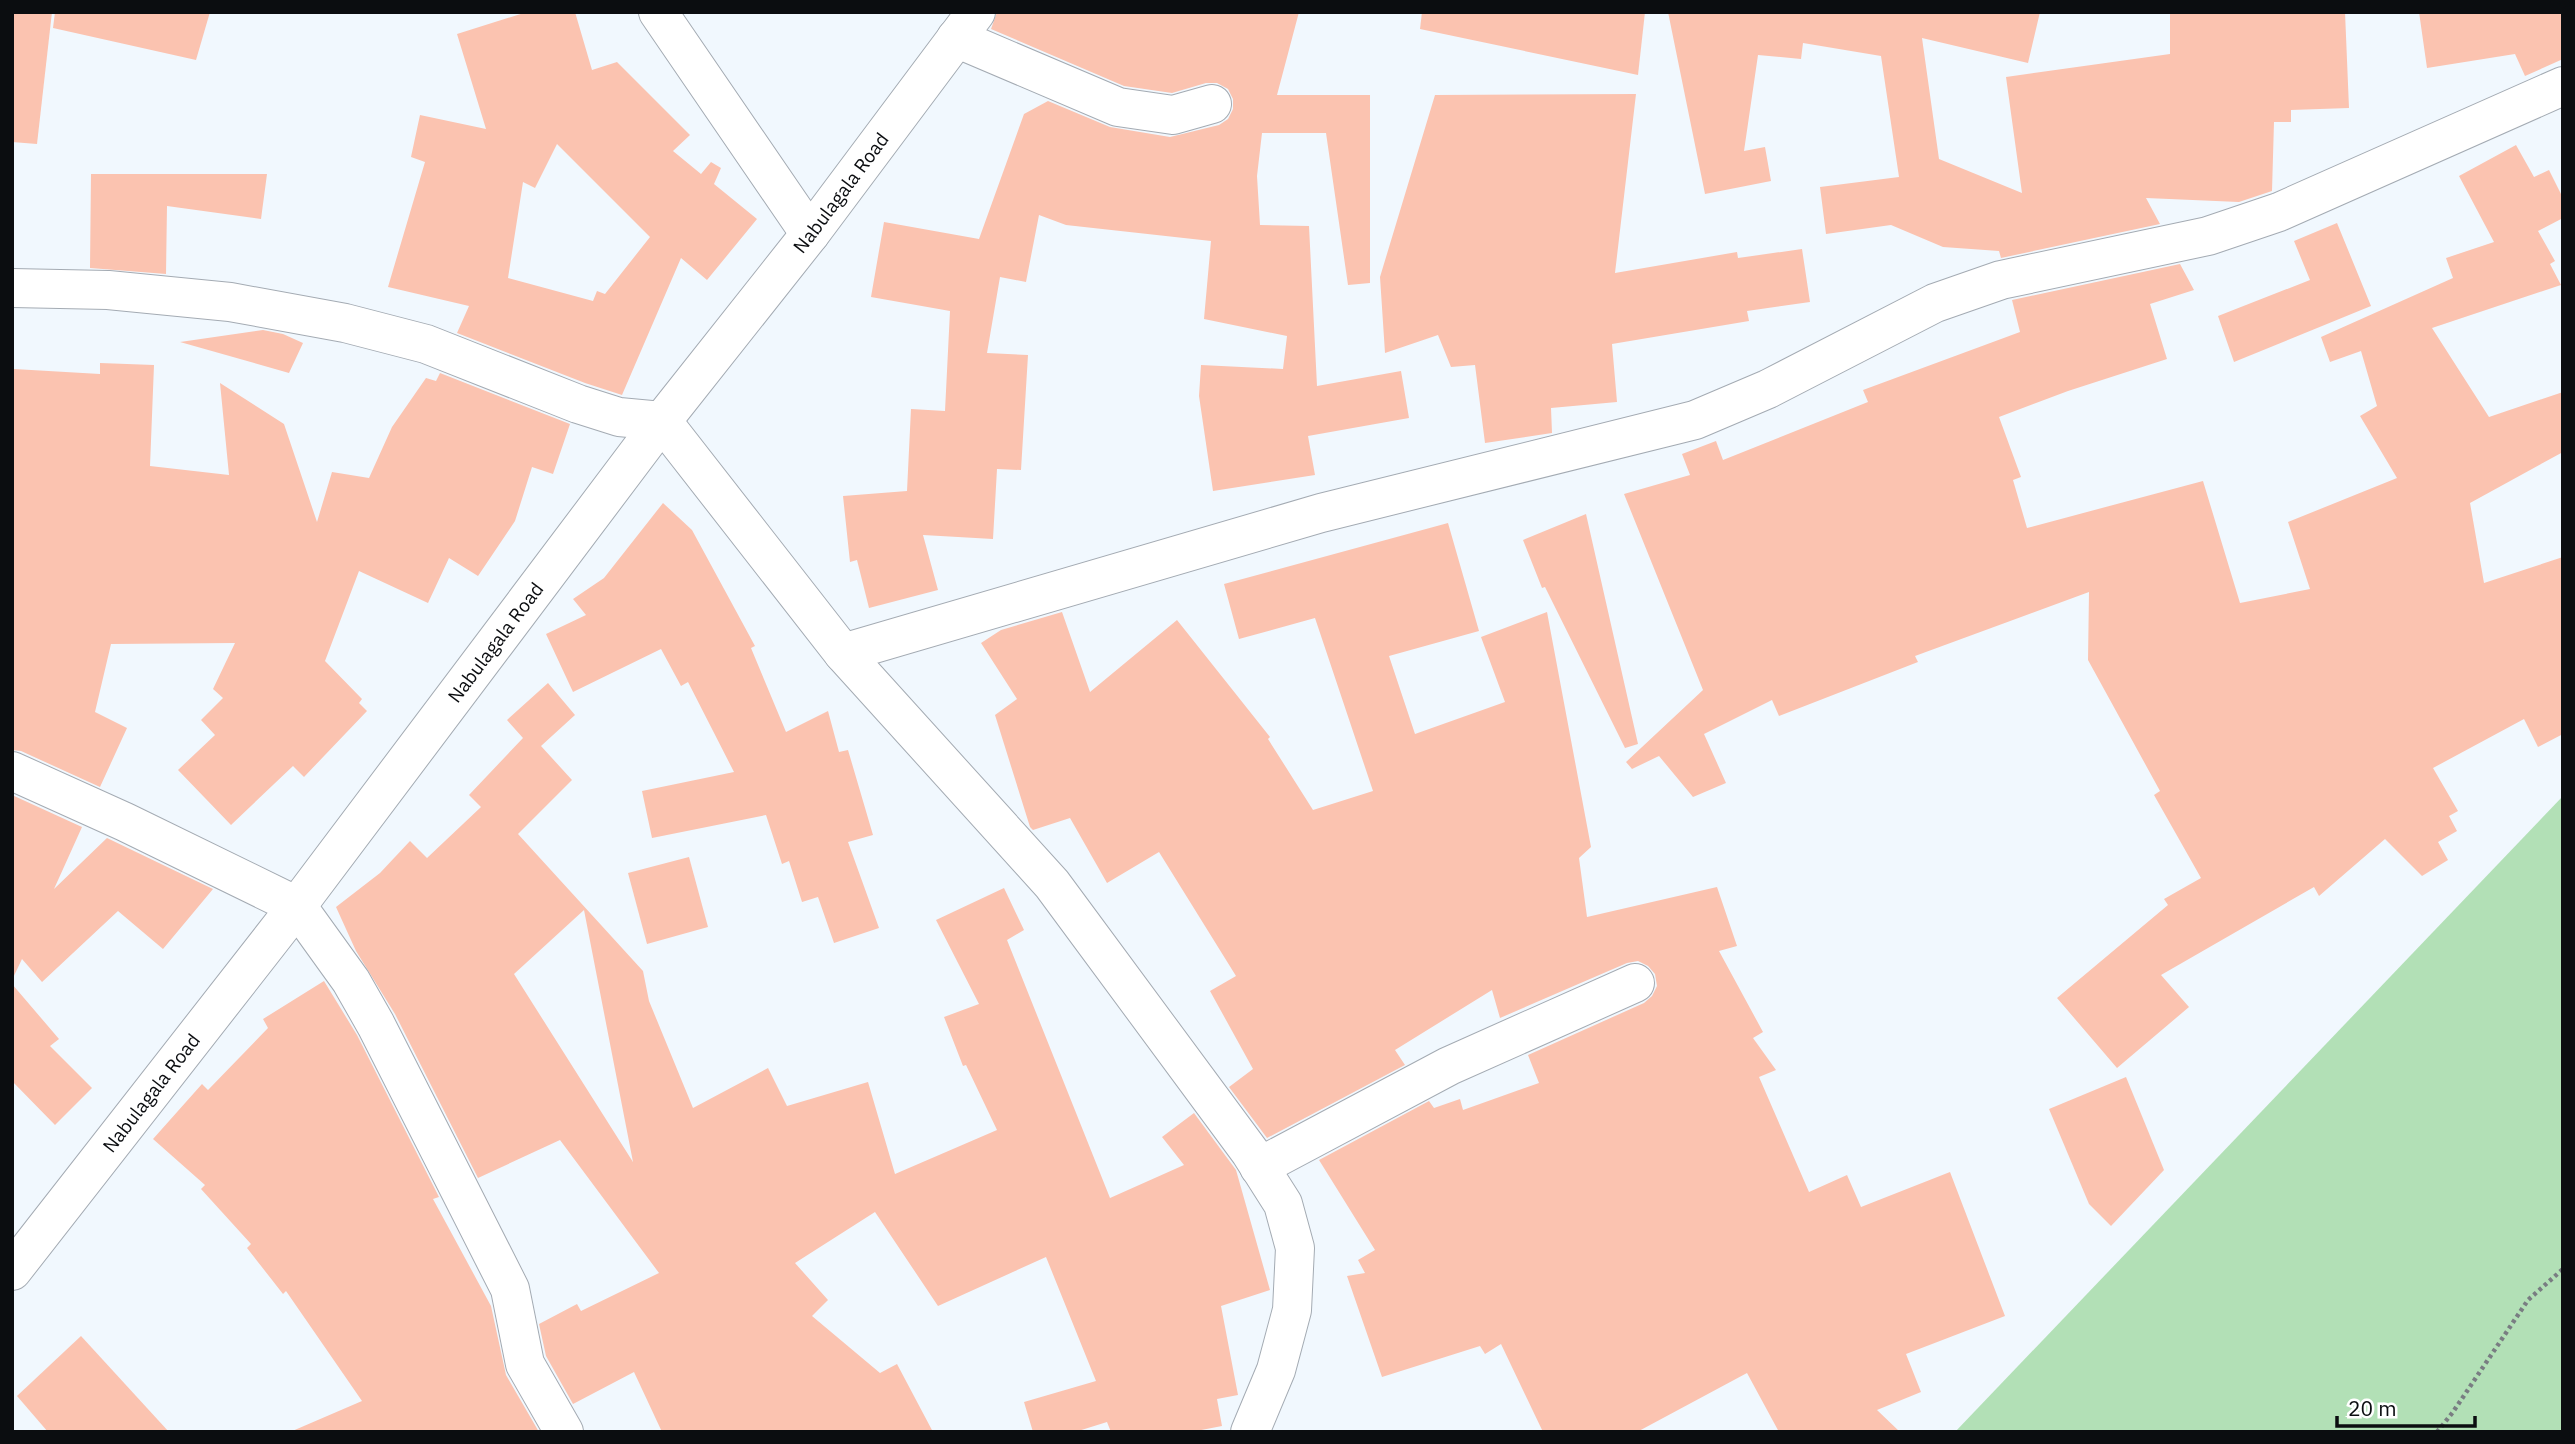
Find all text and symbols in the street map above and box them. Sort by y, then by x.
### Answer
street label: Nabulagala Road [788,128,894,258]
street label: Nabulagala Road [442,577,548,707]
street label: Nabulagala Road [97,1029,205,1157]
scale bar [2337,1384,2475,1428]
text: 20 m [2348,1394,2397,1422]

